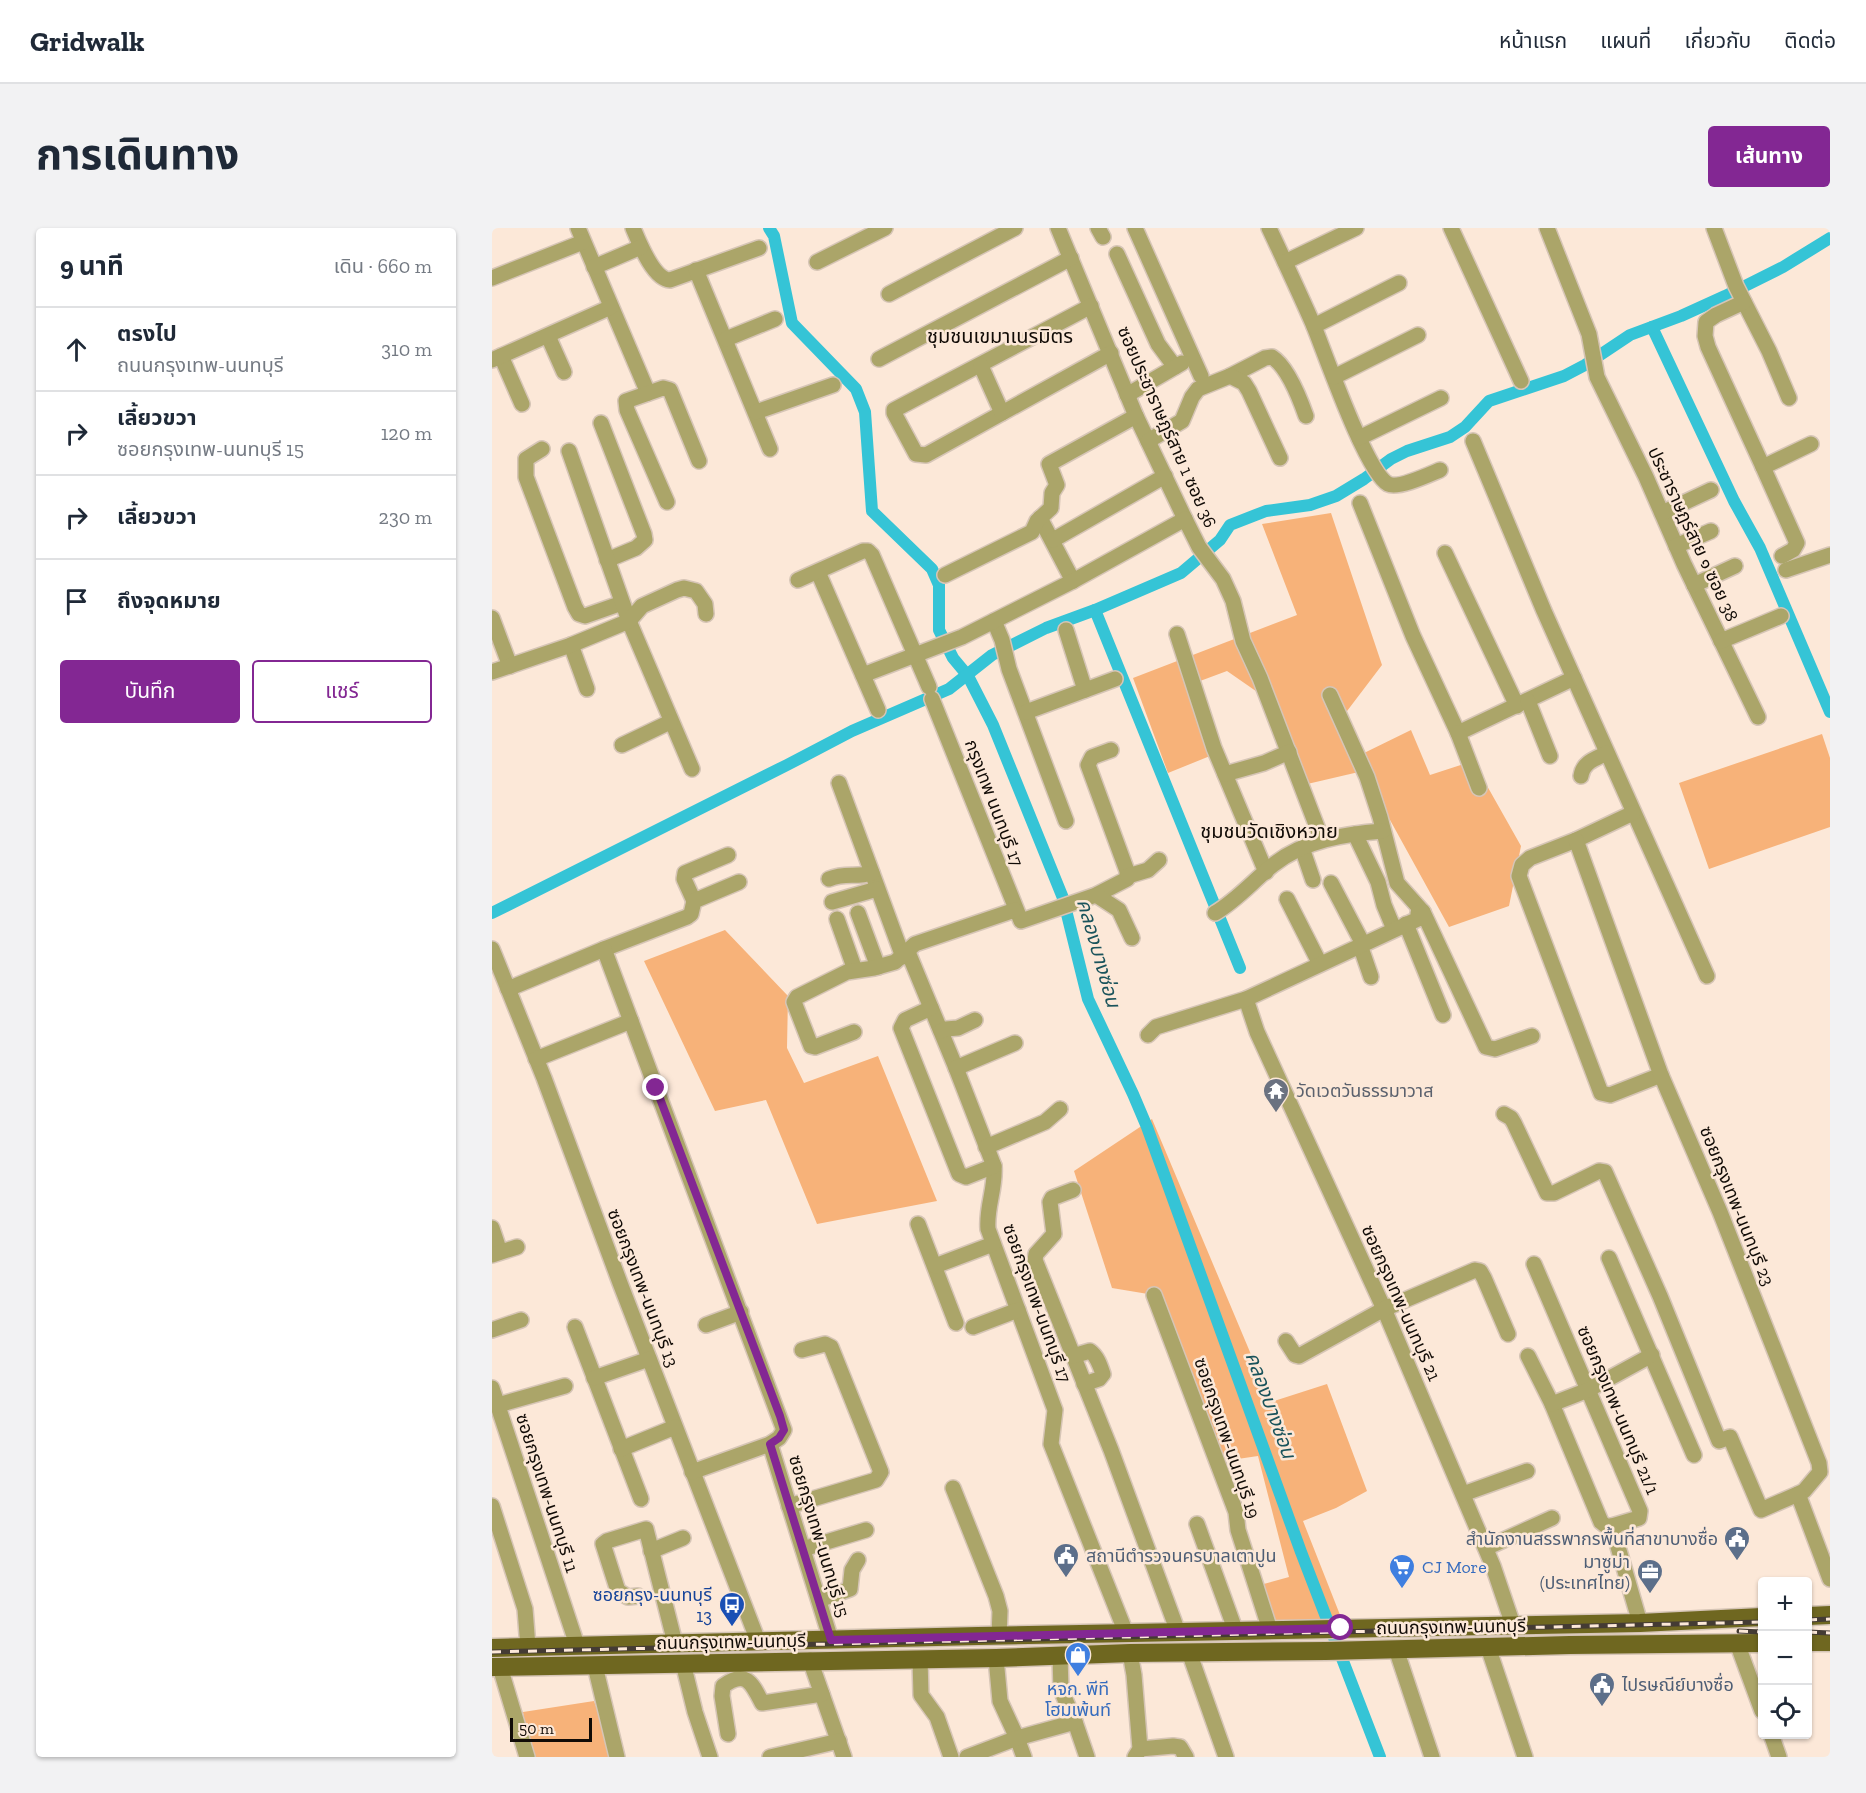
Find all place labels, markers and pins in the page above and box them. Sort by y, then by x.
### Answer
temple icon: วัดเวตวันธรรมาวาส [1261,1076,1291,1114]
place label: วัดเวตวันธรรมาวาส [1296,1080,1433,1102]
public building icon: สำนักงานสรรพากรพื้นที่สาขาบางซื่อ [1722,1524,1752,1562]
place label: สำนักงานสรรพากรพื้นที่สาขาบางซื่อ [1466,1526,1718,1550]
public building icon: สถานีตำรวจนครบาลเตาปูน [1051,1541,1081,1579]
place label: สถานีตำรวจนครบาลเตาปูน [1086,1545,1277,1568]
place label: มาซูม่า (ประเทศไทย) [1540,1551,1630,1594]
supermarket icon: CJ More [1387,1552,1417,1590]
place label: CJ More [1422,1556,1487,1578]
office icon: มาซูม่า (ประเทศไทย) [1635,1557,1665,1595]
place label: ซอยกรุง-นนทบุรี 13 [593,1584,712,1627]
bus stop icon: ซอยกรุง-นนทบุรี 13 [717,1590,747,1628]
shop icon: หจก. พีที โฮมเพ้นท์ [1063,1640,1093,1678]
public building icon: ไปรษณีย์บางซื่อ [1587,1670,1617,1708]
place label: ไปรษณีย์บางซื่อ [1621,1672,1734,1696]
place label: หจก. พีที โฮมเพ้นท์ [1045,1678,1111,1721]

